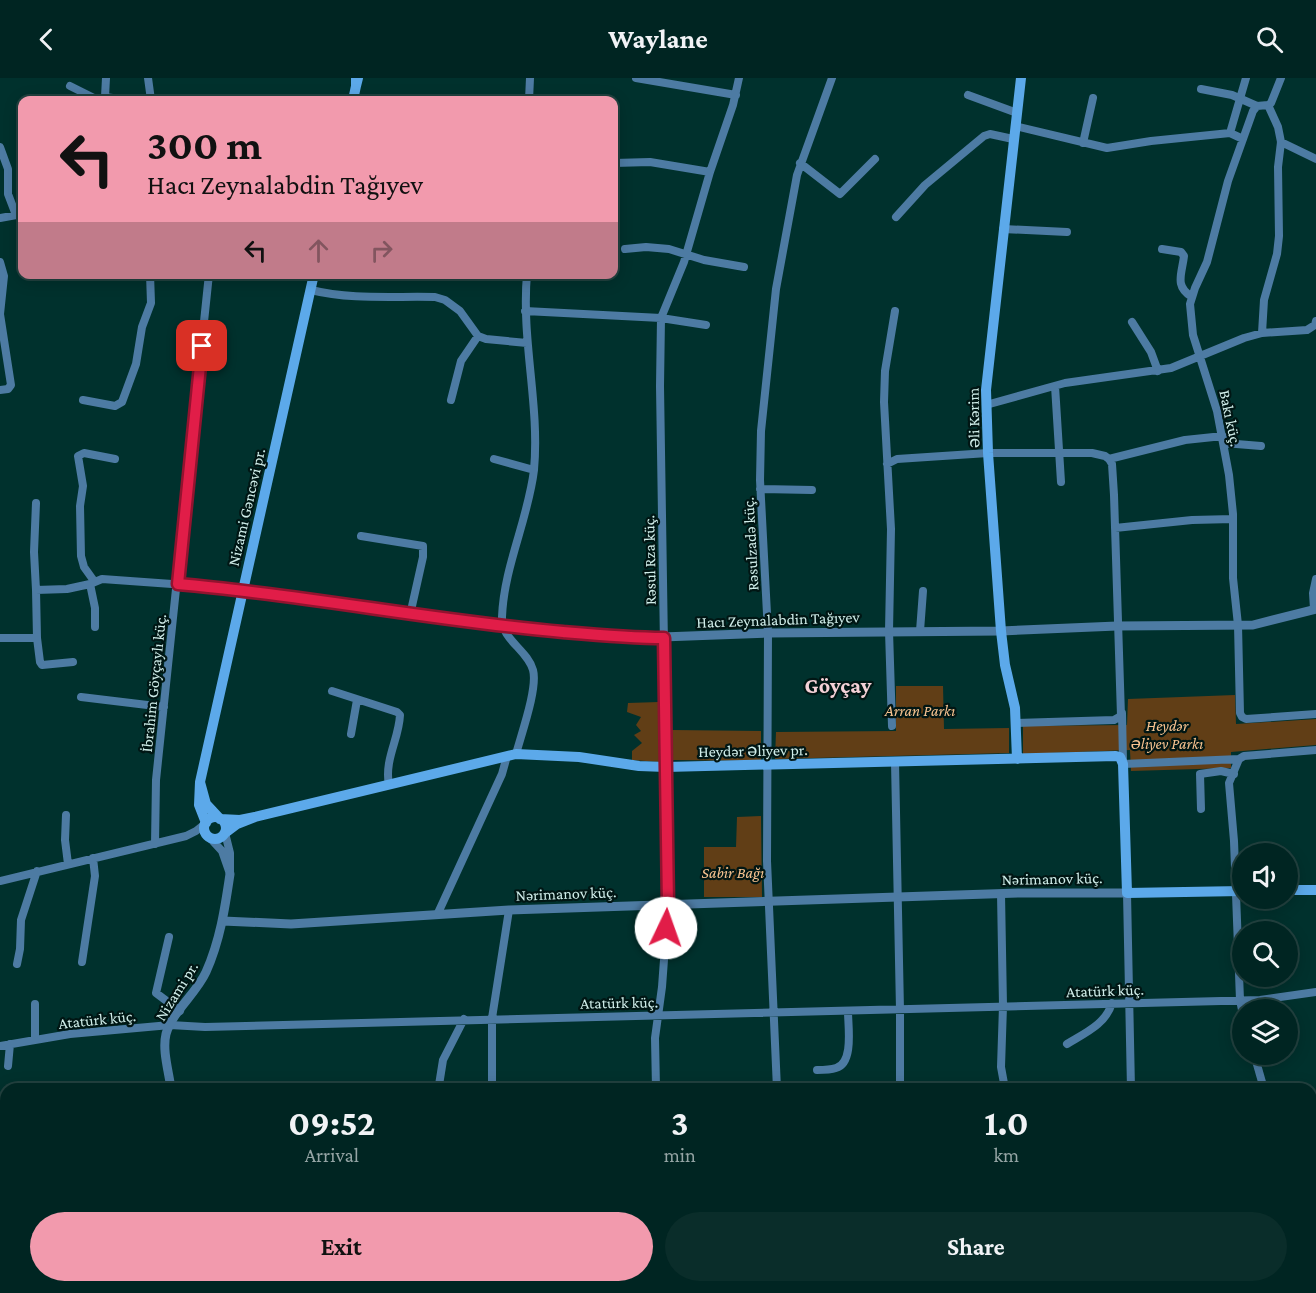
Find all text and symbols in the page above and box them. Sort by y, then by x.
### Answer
icon: back [30,23,63,56]
icon: search [1253,23,1286,56]
text: Waylane [608,24,708,54]
icon: left [48,120,126,198]
text: 300 m [147,121,262,168]
text: Hacı Zeynalabdin Tağıyev [147,170,423,200]
icon: left [239,234,272,267]
icon: ahead [302,234,335,267]
icon: right [365,234,398,267]
pin [176,320,227,371]
icon: arrive [185,329,218,362]
street label: Əli Kərim [964,388,983,448]
street label: Bakı küç. [1215,388,1245,448]
street label: Nizami Gəncəvi pr. [225,447,269,568]
street label: Rəsulzadə küç. [740,497,762,591]
street label: Rəsul Rza küç. [640,515,660,605]
street label: Hacı Zeynalabdin Tağıyev [696,608,861,632]
street label: İbrahim Göyçaylı küç. [138,613,170,753]
district label: Göyçay [804,673,872,698]
park label: Arran Parkı [884,702,955,719]
park label: Heydər Əliyev Parkı [1131,717,1203,753]
street label: Heydər Əliyev pr. [698,741,808,761]
map controls [1232,843,1298,1065]
button: sound [1232,843,1298,909]
park label: Sabir Bağı [702,864,764,882]
street label: Nərimanov küç. [1001,869,1103,889]
street label: Nərimanov küç. [515,883,617,905]
position arrow [634,896,698,960]
button: search [1232,921,1298,987]
street label: Nizami pr. [152,959,202,1024]
street label: Atatürk küç. [1066,981,1144,1001]
street label: Atatürk küç. [580,993,658,1013]
button: layers [1232,999,1298,1065]
street label: Atatürk küç. [57,1007,137,1033]
text: 09:52 [288,1103,375,1143]
text: 3 [671,1103,689,1143]
text: 1.0 [984,1103,1029,1143]
text: Arrival [305,1144,359,1166]
text: min [664,1144,696,1166]
text: km [994,1144,1019,1166]
button: Exit [30,1212,653,1281]
button: Share [665,1212,1287,1281]

